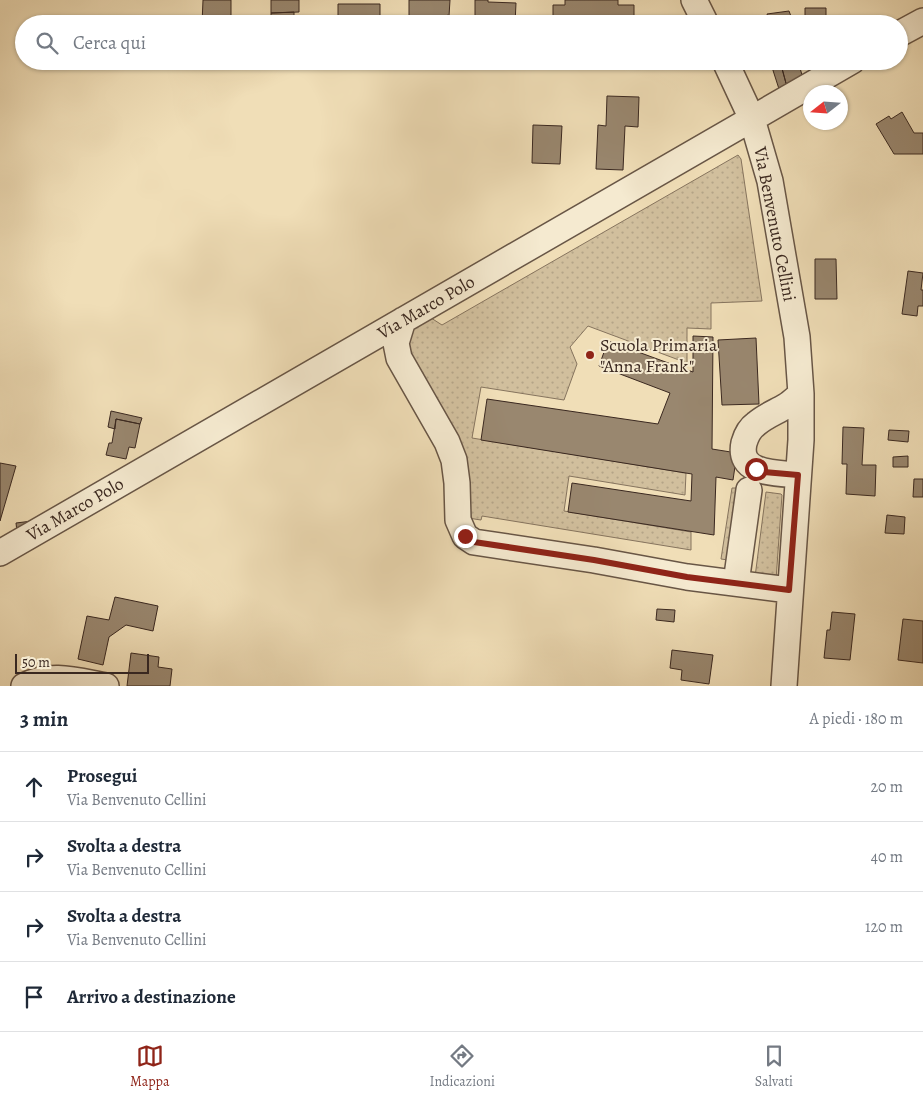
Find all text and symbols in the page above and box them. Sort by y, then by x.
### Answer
search box [15,15,908,70]
icon: search [33,29,61,57]
text: Cerca qui [73,30,146,56]
north arrow [803,85,848,130]
street label: Via Benvenuto Cellini [748,144,802,303]
street label: Via Marco Polo [372,269,479,345]
place label: Scuola Primaria "Anna Frank" [600,333,718,378]
marker: Scuola Primaria "Anna Frank" [584,349,596,361]
route start [745,458,768,481]
street label: Via Marco Polo [21,471,128,547]
route end [454,525,477,548]
scale bar [15,651,149,674]
text: 50 m [22,653,50,672]
text: 3 min [20,705,68,733]
text: A piedi · 180 m [810,708,903,730]
text: Prosegui [67,763,137,789]
icon: ahead [20,773,48,801]
text: 20 m [870,776,903,798]
text: Via Benvenuto Cellini [67,789,207,811]
text: Svolta a destra [67,833,181,859]
icon: right [20,843,48,871]
text: 40 m [871,846,903,868]
text: Via Benvenuto Cellini [67,859,207,881]
text: Svolta a destra [67,903,181,929]
icon: right [20,913,48,941]
text: 120 m [865,916,903,938]
text: Via Benvenuto Cellini [67,929,207,951]
icon: arrive [20,983,48,1011]
text: Arrivo a destinazione [67,984,236,1010]
tab: Mappa [130,1042,170,1091]
tab: Indicazioni [429,1042,495,1091]
tab: Salvati [755,1042,793,1091]

